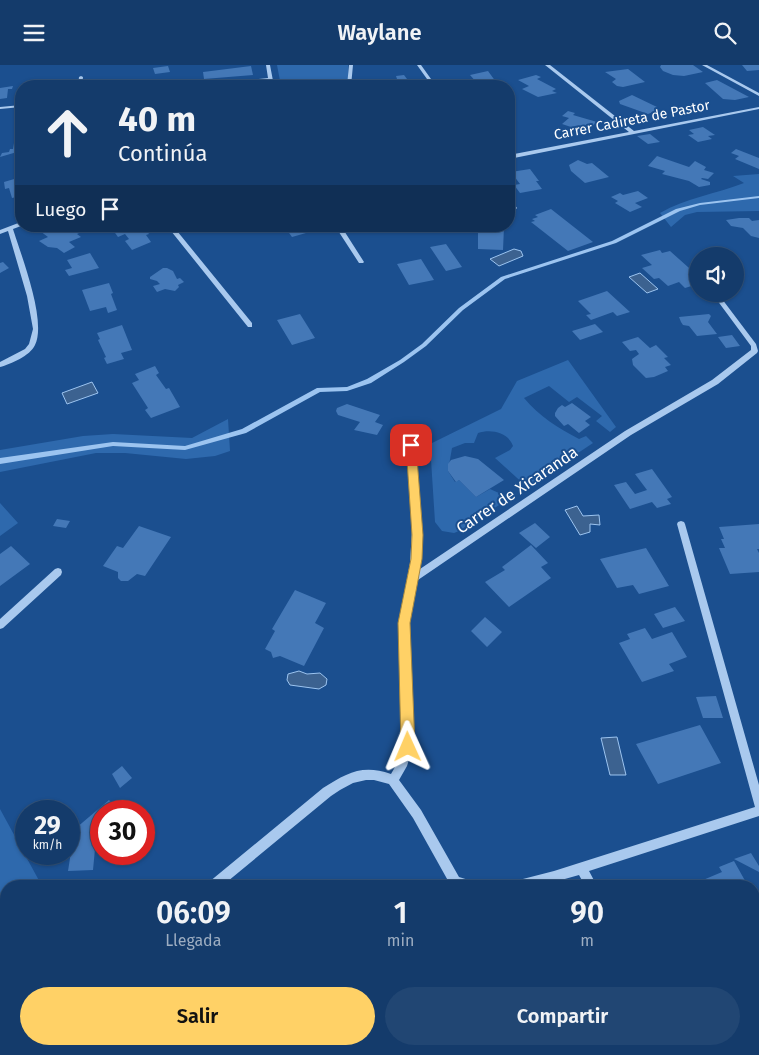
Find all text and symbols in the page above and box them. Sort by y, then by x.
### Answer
icon: menu [20,19,48,47]
text: Waylane [337,19,422,46]
icon: search [711,19,739,47]
street label: Carrer Cadireta de Pastor [553,96,712,143]
text: 40 m [118,98,196,140]
icon: ahead [35,100,100,165]
text: Continúa [118,140,207,167]
icon: arrive [96,195,124,223]
text: Luego [35,198,86,221]
map controls [689,247,744,302]
button: sound [689,247,744,302]
pin [390,424,432,466]
icon: arrive [397,431,425,459]
street label: Carrer de Xicaranda [453,442,581,538]
position arrow [381,720,433,772]
speed limit sign: 30 [90,800,155,865]
text: 29 [34,811,61,841]
text: km/h [33,838,62,852]
text: 06:09 [156,895,231,931]
text: 1 [394,895,407,931]
text: 90 [570,895,604,931]
text: Llegada [165,931,221,950]
text: min [387,931,414,950]
text: m [580,931,594,950]
button: Salir [20,987,375,1045]
button: Compartir [385,987,740,1045]

